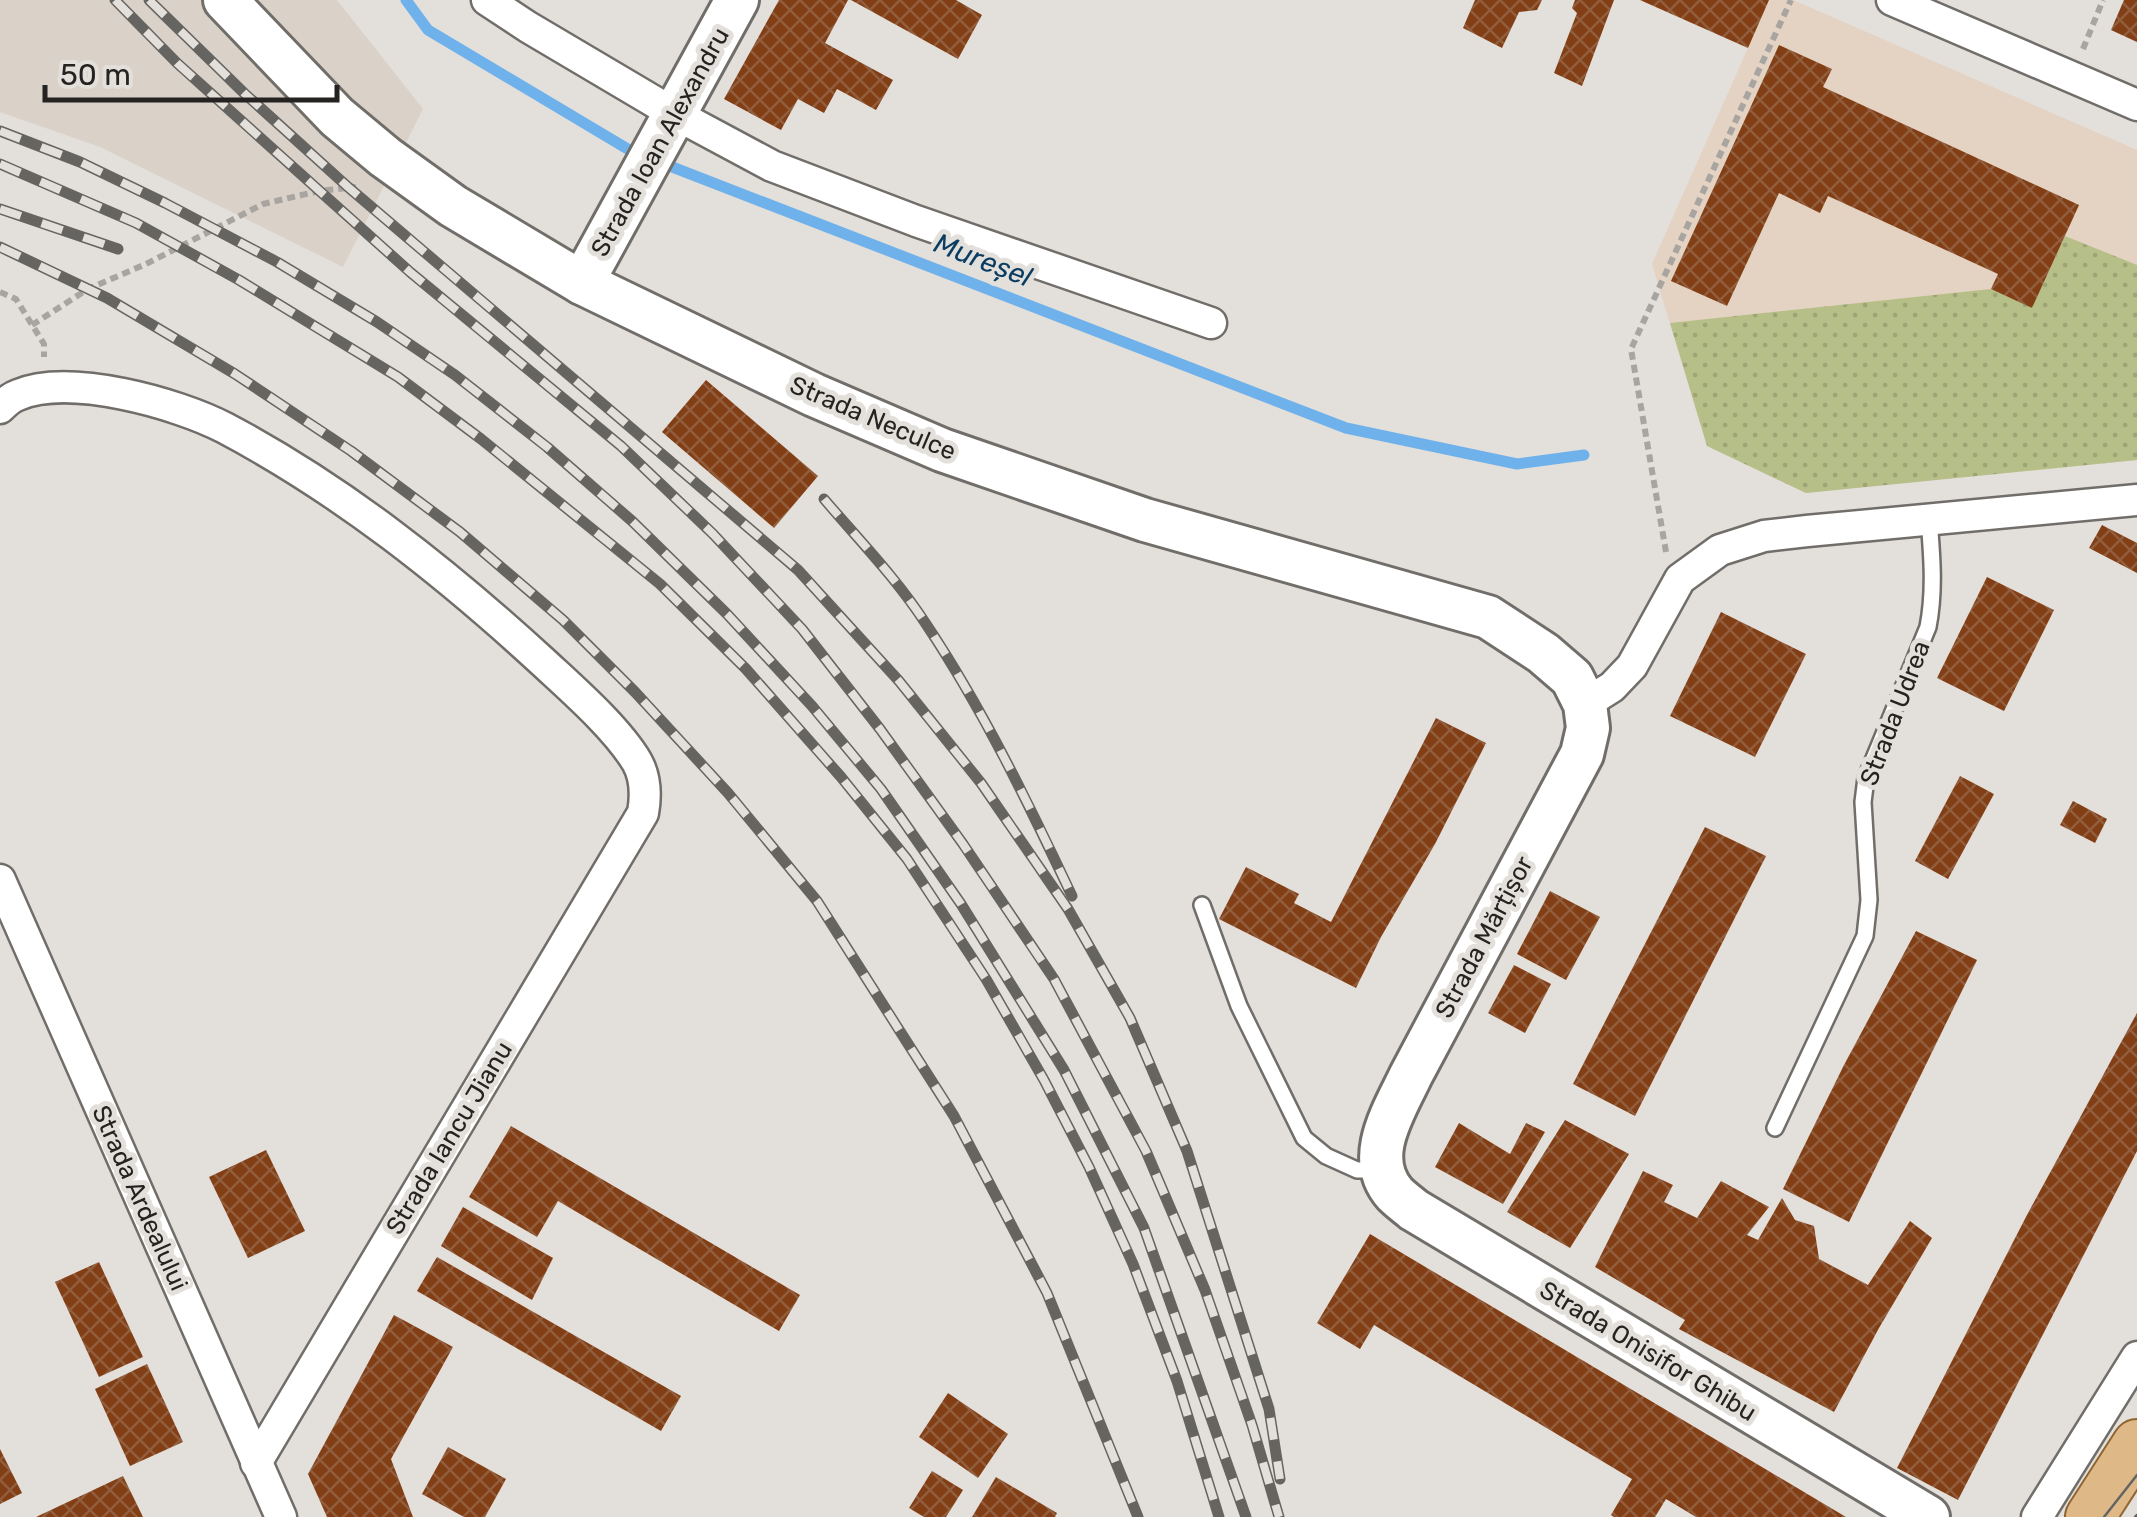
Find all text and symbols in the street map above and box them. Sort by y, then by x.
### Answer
street label: Strada Ioan Alexandru [585,23,735,261]
scale bar [45,40,338,102]
text: 50 m [60,57,131,93]
water label: Mureșel [929,226,1038,294]
street label: Strada Neculce [786,370,960,466]
street label: Strada Udrea [1854,637,1936,789]
street label: Strada Mărțișor [1429,851,1539,1023]
street label: Strada Iancu Jianu [380,1036,518,1240]
street label: Strada Ardealului [86,1101,194,1295]
street label: Strada Onisifor Ghibu [1535,1275,1761,1427]

